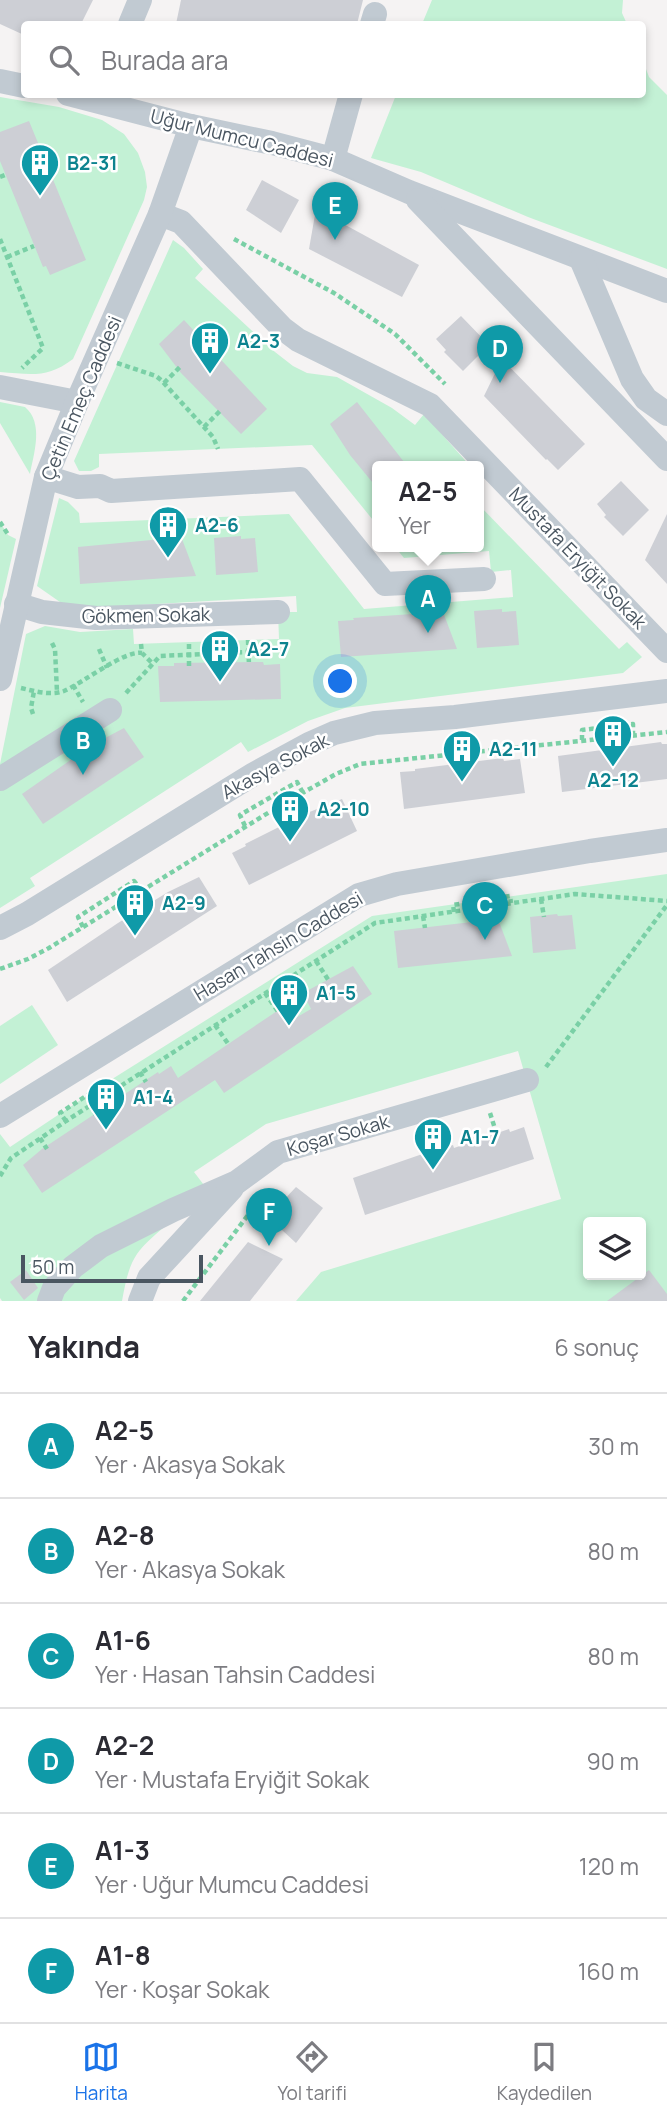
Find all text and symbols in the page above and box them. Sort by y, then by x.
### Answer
search box [21,21,646,98]
icon: search [45,41,83,79]
text: Burada ara [101,42,228,78]
street label: Uğur Mumcu Caddesi [148,103,336,173]
building icon: B2-31 [19,142,61,197]
place label: B2-31 [67,150,118,176]
pin: E [312,182,358,240]
street label: Çetin Emeç Caddesi [35,312,127,484]
building icon: A2-3 [189,320,231,375]
pin: D [477,325,523,383]
place label: A2-3 [237,328,280,354]
popup [372,461,484,552]
text: A2-5 [398,473,458,509]
street label: Mustafa Eryiğit Sokak [503,481,653,635]
building icon: A2-6 [147,504,189,559]
text: Yer [398,509,431,541]
place label: A2-6 [195,512,239,538]
pin: A [405,575,451,633]
street label: Gökmen Sokak [82,601,211,629]
building icon: A2-7 [199,628,241,683]
place label: A2-7 [247,636,289,662]
your location [323,664,357,698]
building icon: A2-12 [592,713,634,768]
pin: B [60,717,106,775]
street label: Akasya Sokak [217,727,334,805]
building icon: A2-11 [441,728,483,783]
place label: A2-11 [489,736,538,762]
place label: A2-12 [587,767,639,793]
building icon: A2-10 [269,788,311,843]
place label: A2-10 [317,796,370,822]
building icon: A2-9 [114,882,156,937]
pin: C [462,882,508,940]
street label: Hasan Tahsin Caddesi [189,885,367,1007]
place label: A2-9 [162,890,206,916]
building icon: A1-5 [268,972,310,1027]
place label: A1-5 [316,980,356,1006]
building icon: A1-4 [85,1076,127,1131]
place label: A1-4 [133,1084,174,1110]
street label: Koşar Sokak [284,1108,393,1162]
building icon: A1-7 [412,1116,454,1171]
place label: A1-7 [460,1124,499,1150]
pin: F [246,1188,292,1246]
map controls [583,1217,646,1280]
button: layers [583,1217,646,1280]
scale bar [21,1252,203,1284]
text: 50 m [32,1254,74,1280]
text: Yakında [28,1326,140,1367]
text: 6 sonuç [554,1331,639,1363]
text: A2-5 [95,1412,154,1448]
text: A [43,1430,59,1462]
text: 30 m [588,1430,639,1462]
text: Yer · Akasya Sokak [95,1448,285,1480]
text: A2-8 [95,1517,155,1553]
text: B [44,1535,58,1567]
text: 80 m [588,1535,639,1567]
text: Yer · Akasya Sokak [95,1553,285,1585]
text: A1-6 [95,1622,151,1658]
text: C [43,1640,60,1672]
text: 80 m [588,1640,639,1672]
text: Yer · Hasan Tahsin Caddesi [95,1658,375,1690]
text: A2-2 [95,1727,154,1763]
text: D [43,1745,59,1777]
text: 90 m [587,1745,639,1777]
text: Yer · Mustafa Eryiğit Sokak [95,1763,369,1795]
text: A1-3 [95,1832,150,1868]
text: E [44,1850,58,1882]
text: 120 m [579,1850,639,1882]
text: Yer · Uğur Mumcu Caddesi [95,1868,369,1900]
text: A1-8 [95,1937,151,1973]
text: F [45,1955,57,1987]
text: 160 m [578,1955,639,1987]
text: Yer · Koşar Sokak [95,1973,269,2005]
tab: Harita [75,2038,128,2106]
tab: Yol tarifi [278,2038,347,2106]
tab: Kaydedilen [497,2038,592,2106]

